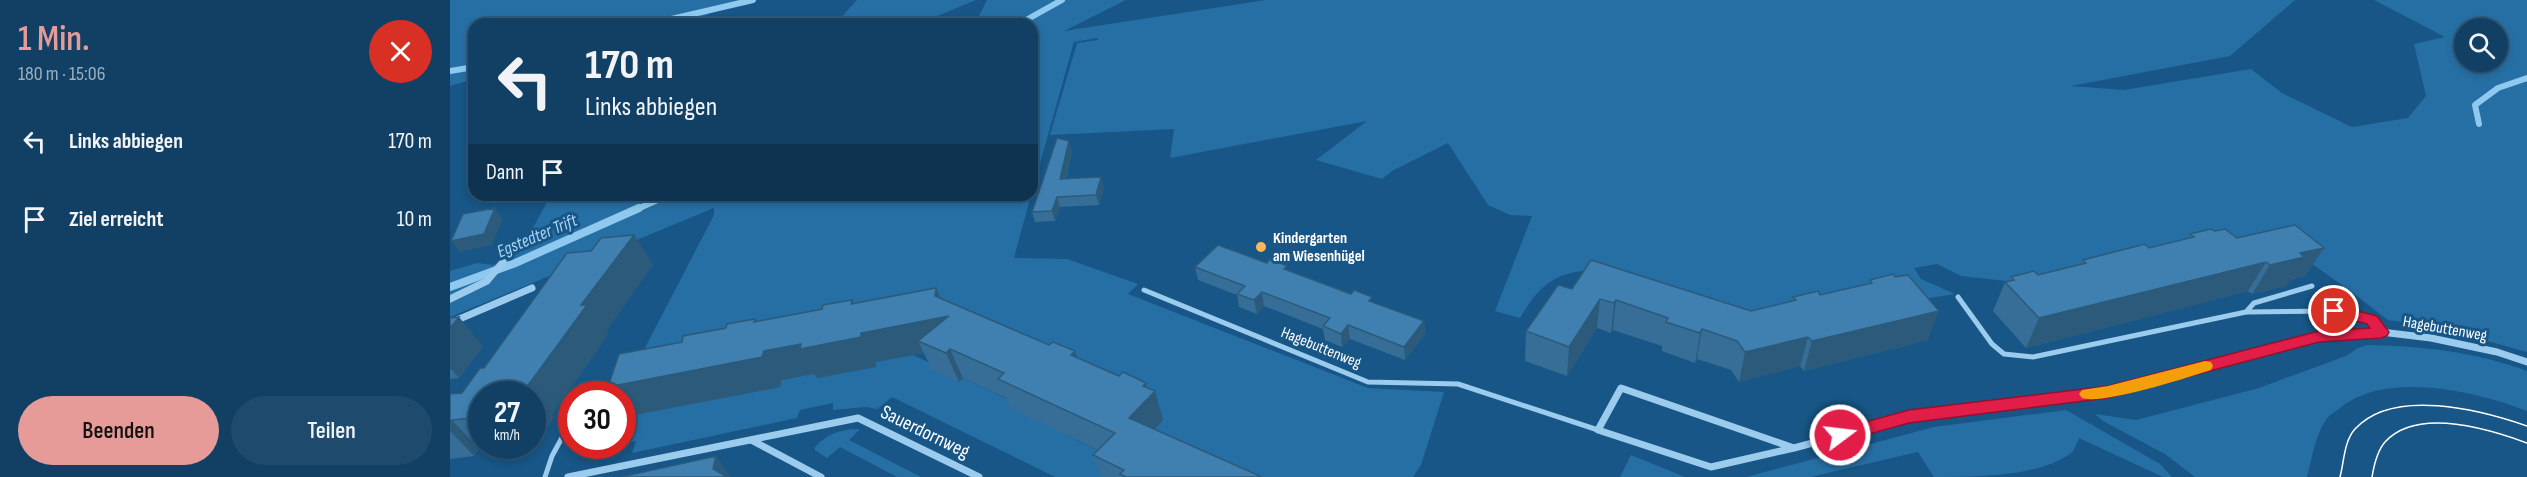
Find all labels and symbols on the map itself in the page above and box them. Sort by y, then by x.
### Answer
water label: Egstedter Trift [494,209,581,262]
place label: Kindergarten am Wiesenhügel [1273,229,1365,266]
marker: Kindergarten am Wiesenhügel [1254,240,1268,254]
pin [2308,285,2359,336]
street label: Hagebuttenweg [2401,312,2489,346]
street label: Hagebuttenweg [1278,323,1364,373]
speed limit sign: 30 [558,381,636,459]
street label: Sauerdornweg [877,400,973,464]
position arrow [1808,403,1872,467]

